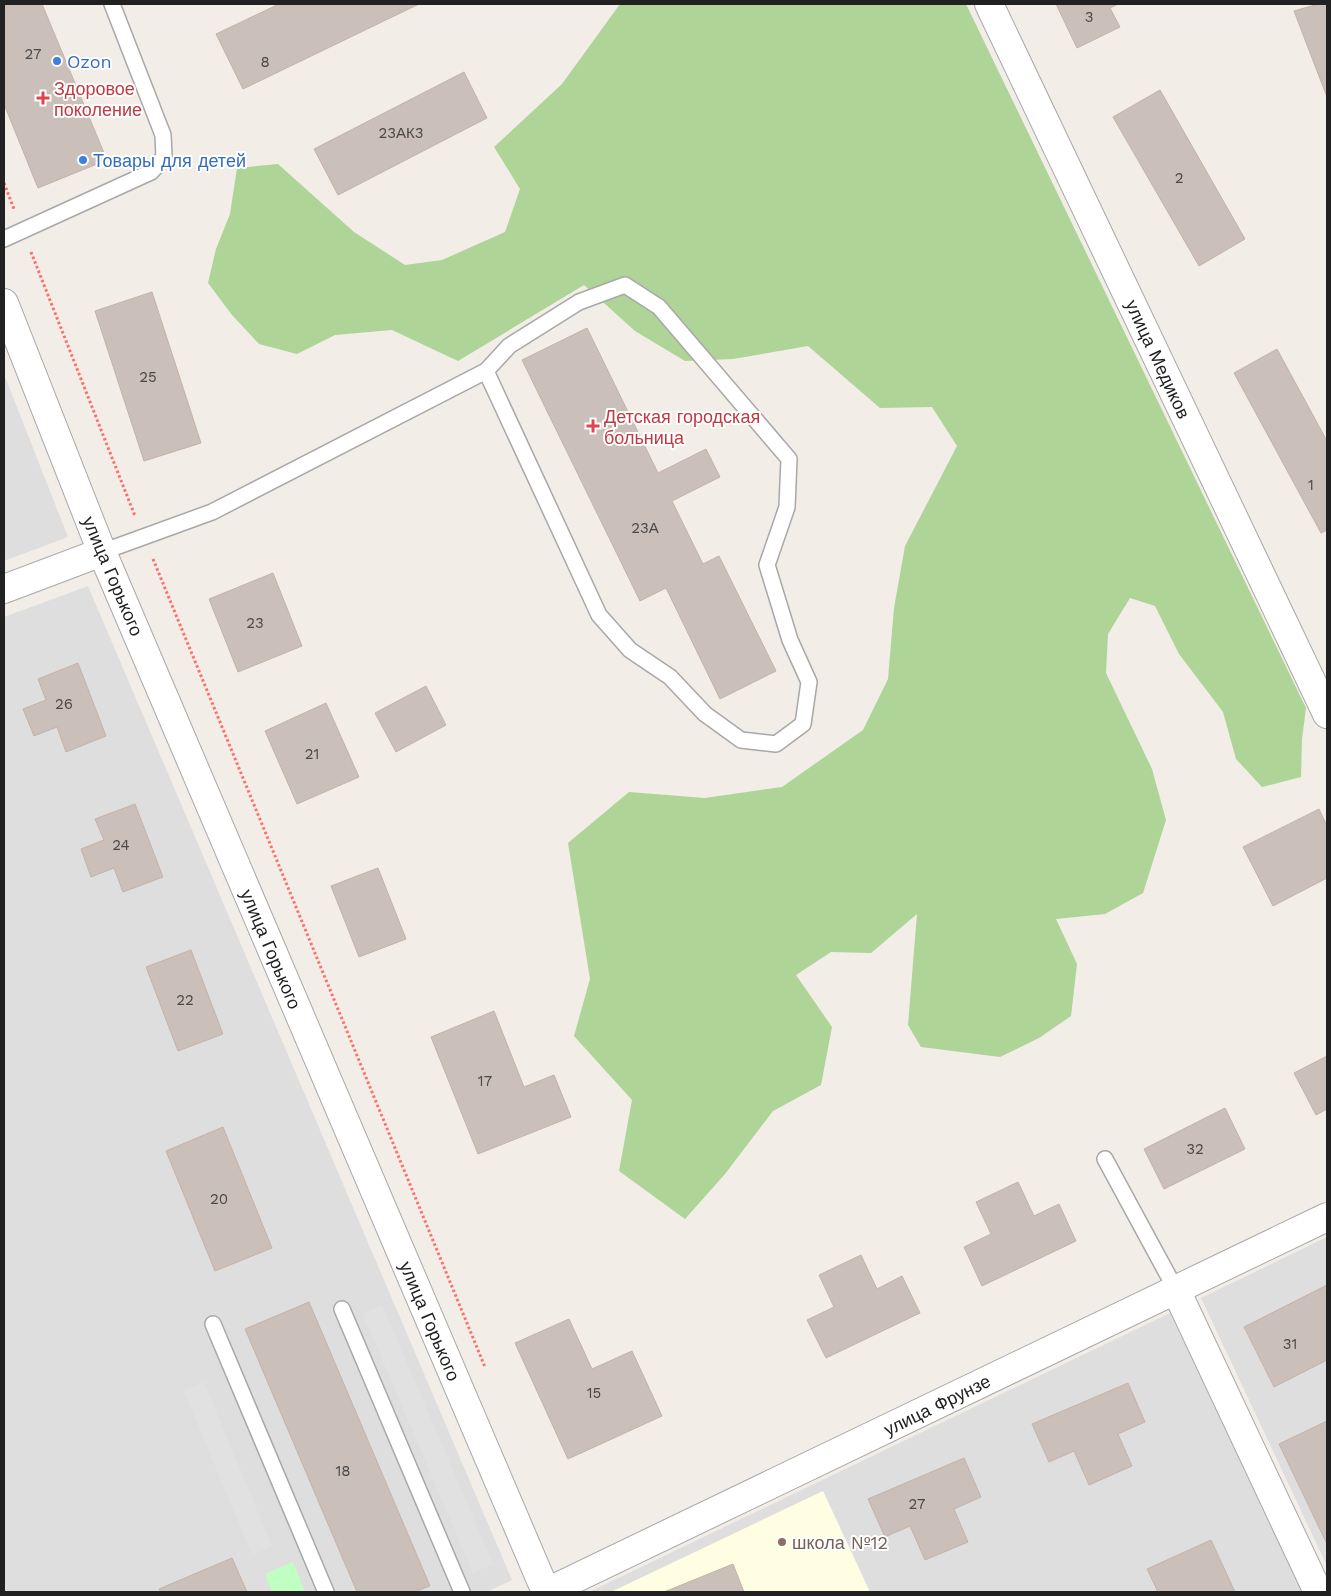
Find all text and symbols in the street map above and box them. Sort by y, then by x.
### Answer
house number: 3 [1085,8,1093,26]
house number: 27 [25,45,41,63]
place label: Ozon [67,51,112,72]
house number: 8 [260,53,270,71]
marker: Ozon [51,55,63,67]
place label: Здоровое поколение [54,78,142,120]
marker: Здоровое поколение [36,91,50,105]
house number: 23АК3 [379,124,423,142]
place label: Товары для детей [93,150,246,171]
marker: Товары для детей [77,154,89,166]
house number: 2 [1175,169,1183,187]
street label: улица Медиков [1121,296,1195,422]
house number: 25 [139,368,157,386]
place label: Детская городская больница [604,406,760,448]
marker: Детская городская больница [586,419,600,433]
house number: 1 [1308,476,1314,494]
street label: улица Горького [78,513,148,639]
house number: 23А [631,519,659,537]
house number: 23 [246,614,264,632]
house number: 26 [55,695,73,713]
house number: 21 [305,745,319,763]
house number: 24 [112,836,130,854]
street label: улица Горького [236,886,306,1012]
house number: 22 [176,991,194,1009]
house number: 17 [478,1072,492,1090]
house number: 32 [1186,1140,1204,1158]
house number: 20 [210,1190,228,1208]
street label: улица Горького [395,1258,465,1384]
house number: 31 [1283,1335,1297,1353]
street label: улица Фрунзе [880,1370,994,1440]
house number: 15 [587,1384,601,1402]
house number: 18 [335,1462,351,1480]
house number: 27 [909,1495,925,1513]
place label: школа №12 [792,1532,888,1553]
marker: школа №12 [776,1536,788,1548]

